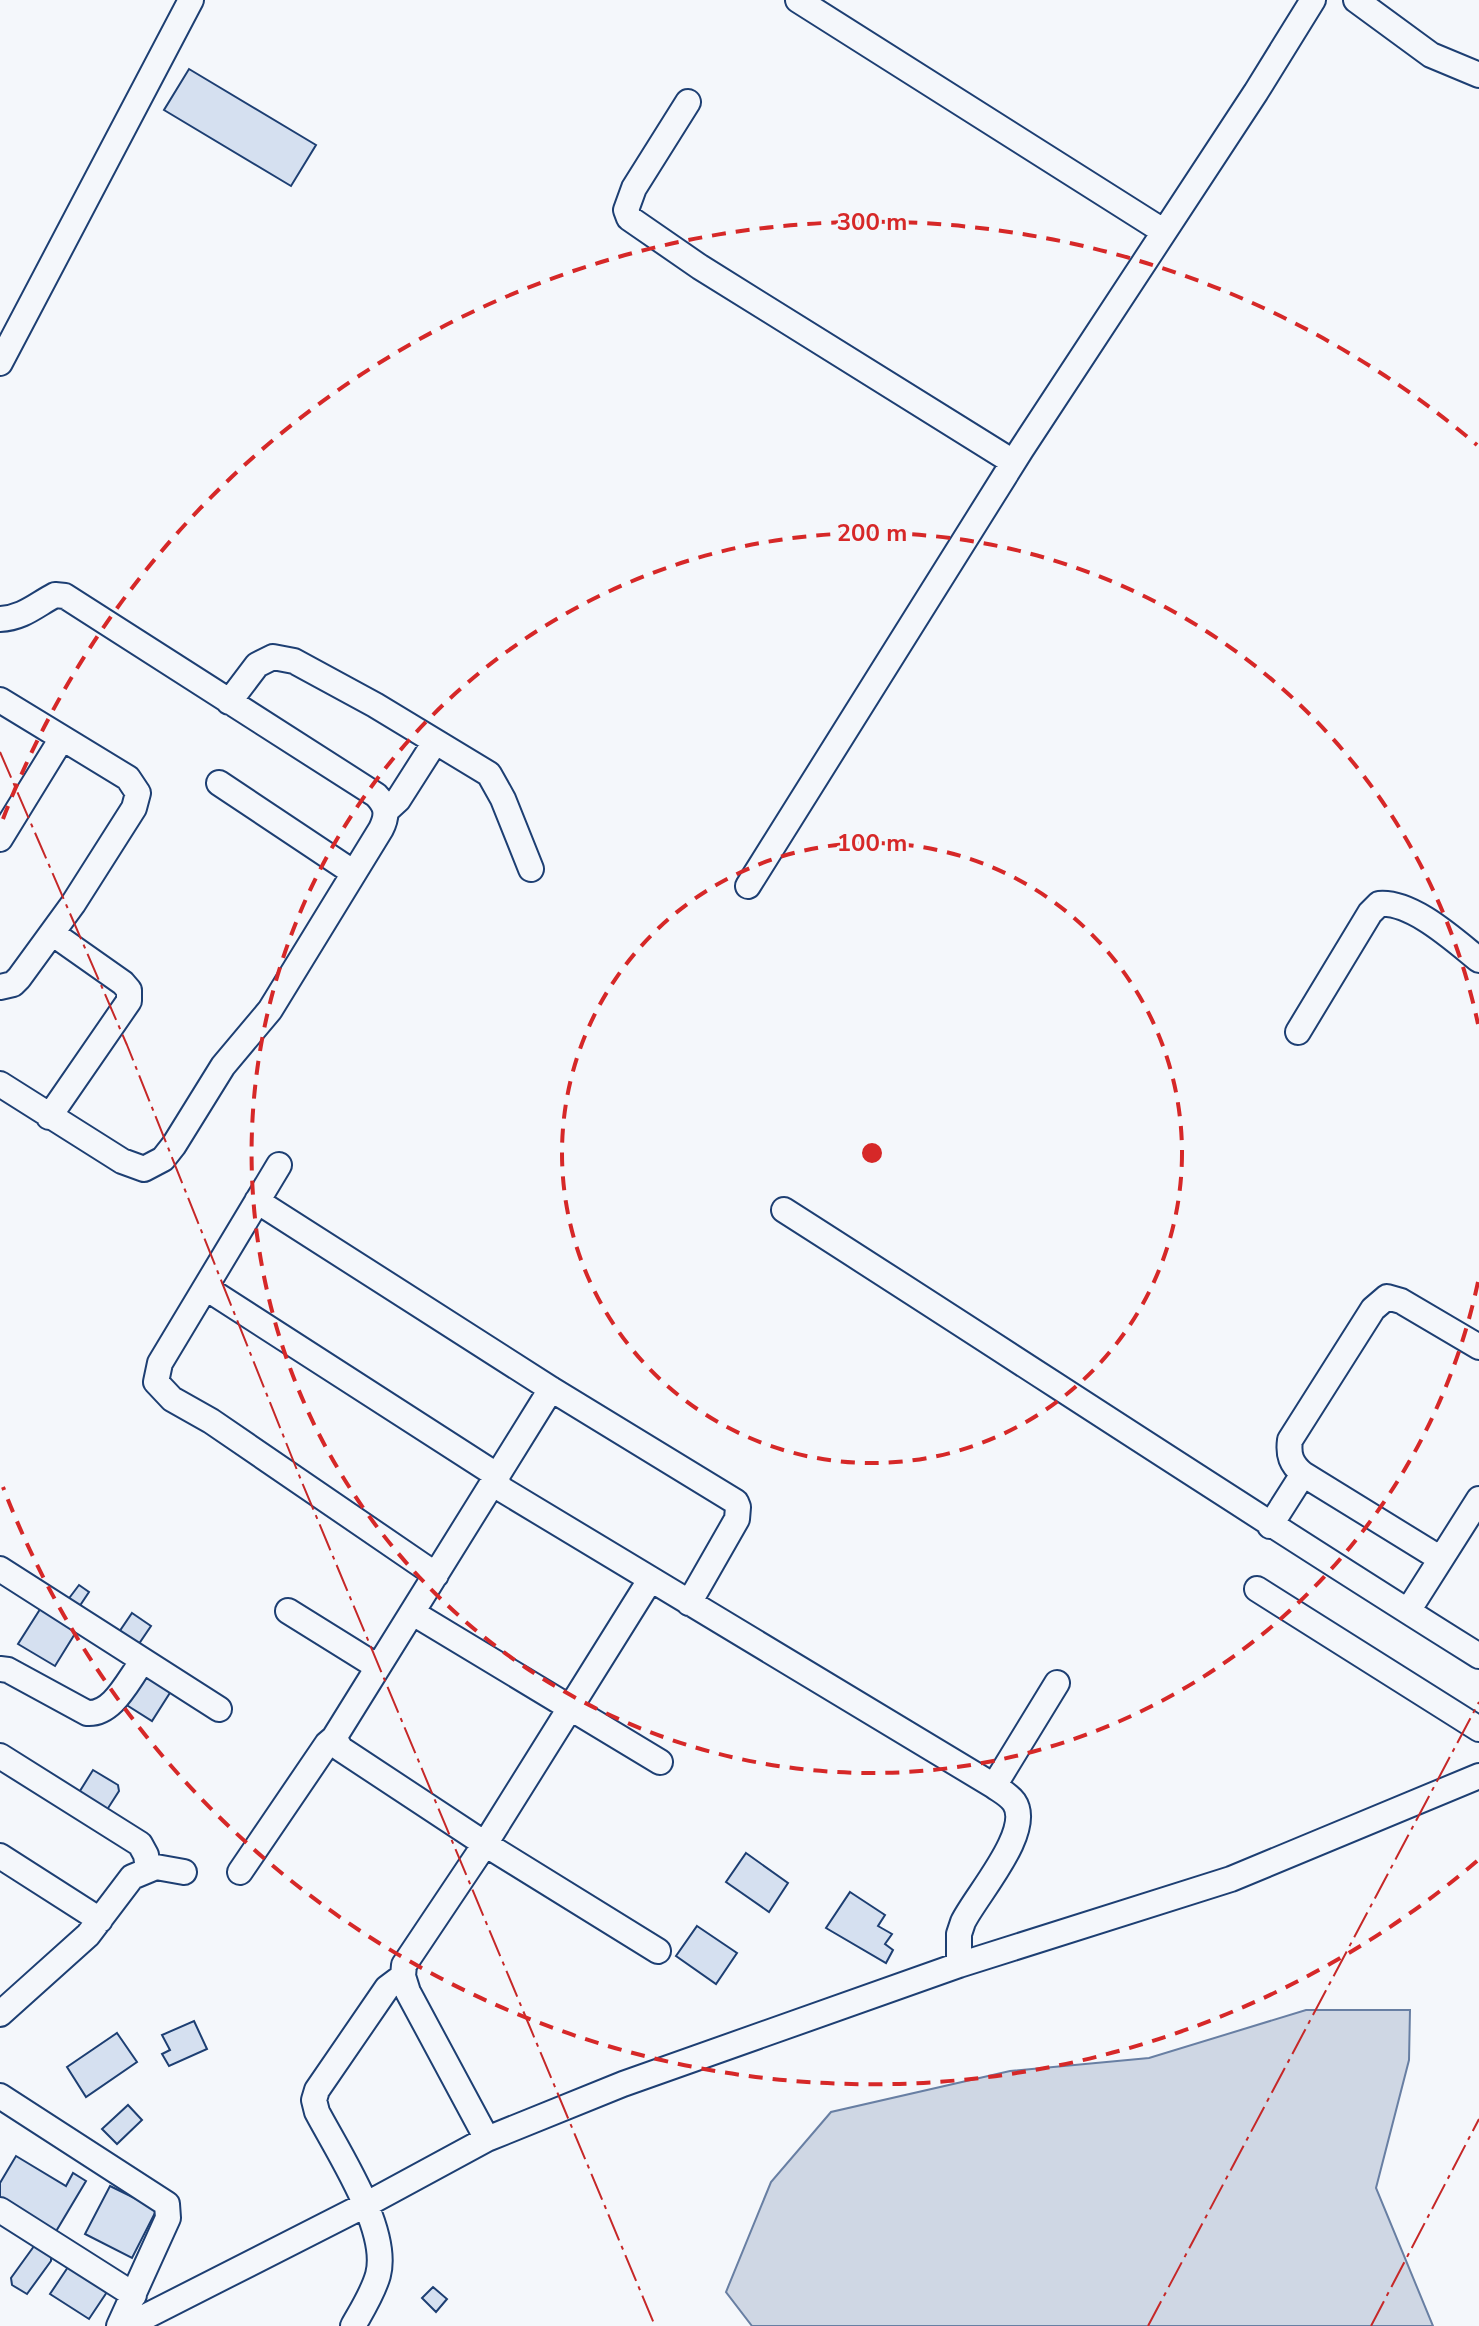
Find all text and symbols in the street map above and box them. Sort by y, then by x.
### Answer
text: 300 m [837,206,907,238]
text: 200 m [837,517,907,549]
text: 100 m [837,827,907,859]
centre of rings [858,1139,886,1167]

